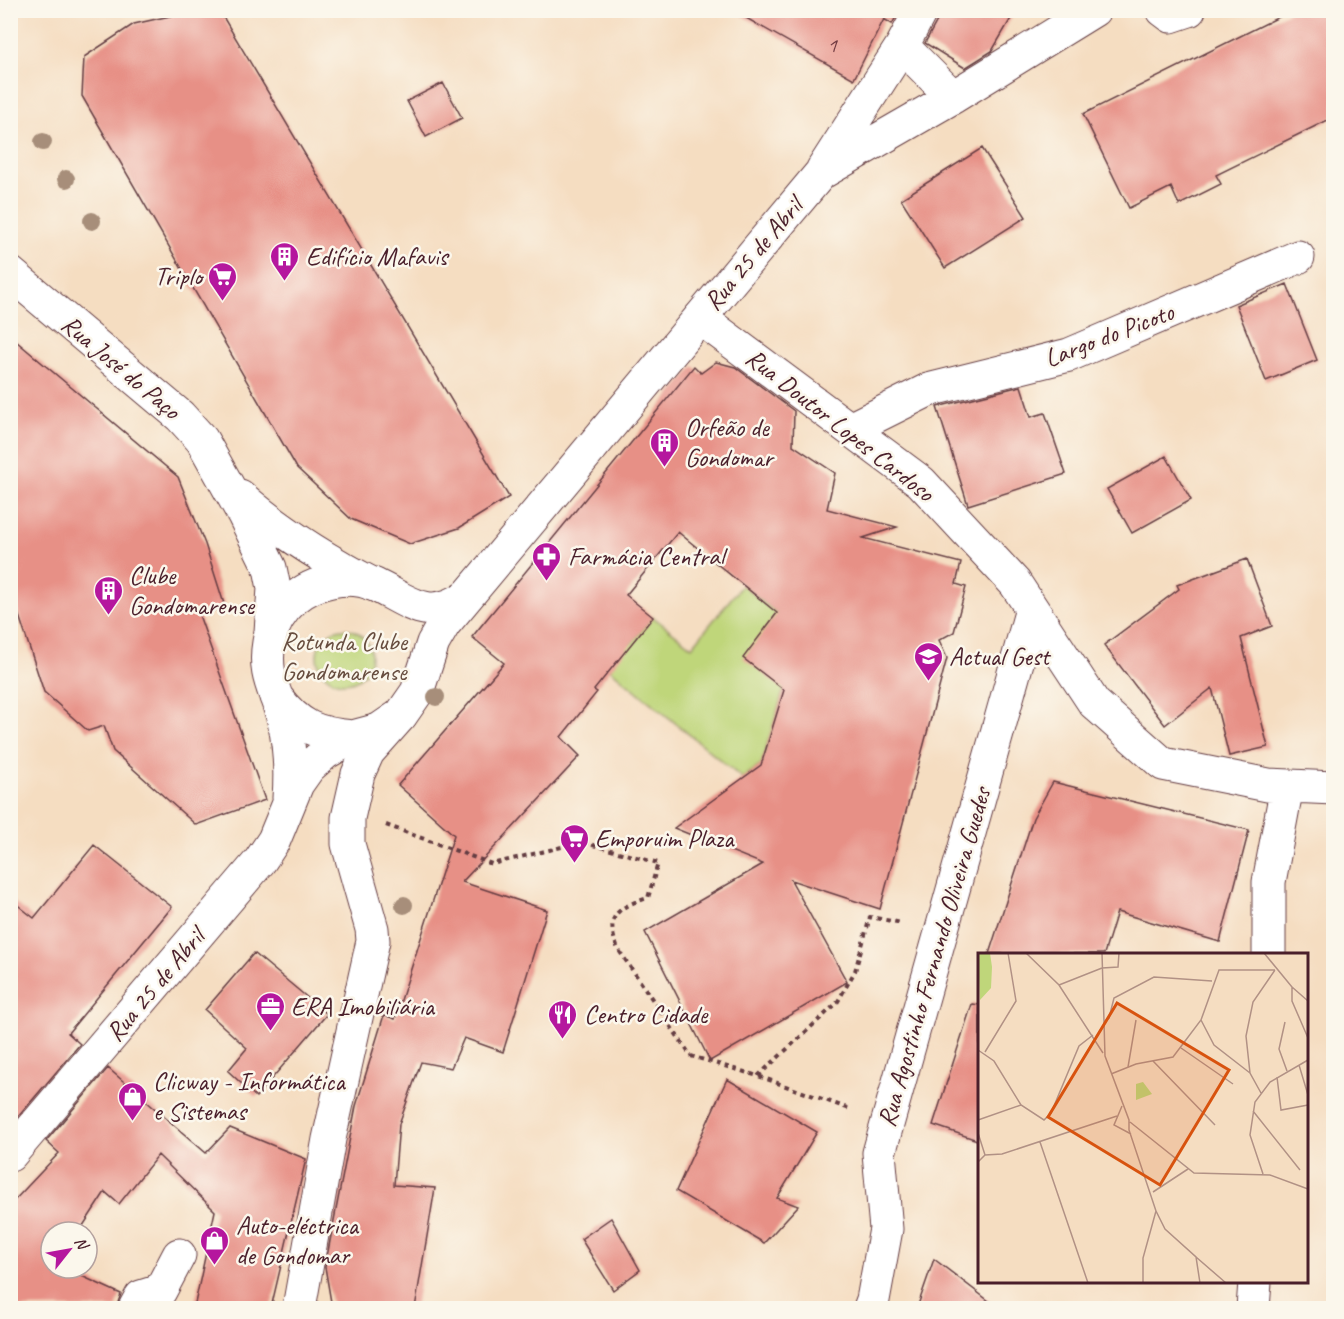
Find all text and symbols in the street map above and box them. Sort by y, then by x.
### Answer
house number: 1 [827,31,838,59]
street label: Rua 25 de Abril [696,187,813,317]
building icon: Edifício Mafavis [269,240,301,282]
place label: Edifício Mafavis [306,240,450,273]
place label: Triplo [154,260,205,293]
supermarket icon: Triplo [207,260,239,302]
street label: Largo do Picoto [1040,295,1180,375]
street label: Rua José do Paço [55,308,189,428]
street label: Rua Doutor Lopes Cardoso [739,341,942,510]
place label: Orfeão de Gondomar [685,411,775,474]
building icon: Orfeão de Gondomar [648,426,680,468]
pharmacy icon: Farmácia Central [531,540,563,582]
place label: Farmácia Central [568,540,728,573]
place label: Clube Gondomarense [129,559,256,622]
building icon: Clube Gondomarense [92,574,124,616]
park label: Rotunda Clube Gondomarense [281,625,409,688]
school or university icon: Actual Gest [912,640,944,682]
place label: Actual Gest [949,640,1052,673]
street label: Rua Agostinho Fernando Oliveira Guedes [870,781,999,1131]
supermarket icon: Emporuim Plaza [558,822,590,864]
place label: Emporuim Plaza [595,822,735,855]
street label: Rua 25 de Abril [98,918,215,1048]
inset map [978,953,1308,1283]
office icon: ERA Imobiliária [254,990,286,1032]
place label: ERA Imobiliária [291,990,436,1023]
restaurant icon: Centro Cidade [547,998,579,1040]
place label: Centro Cidade [584,998,709,1031]
place label: Clicway - Informática e Sistemas [153,1065,346,1128]
shop icon: Clicway - Informática e Sistemas [116,1080,148,1122]
place label: Auto-eléctrica de Gondomar [236,1209,360,1272]
north arrow [39,1220,99,1280]
shop icon: Auto-eléctrica de Gondomar [199,1224,231,1266]
text: N [70,1233,94,1255]

